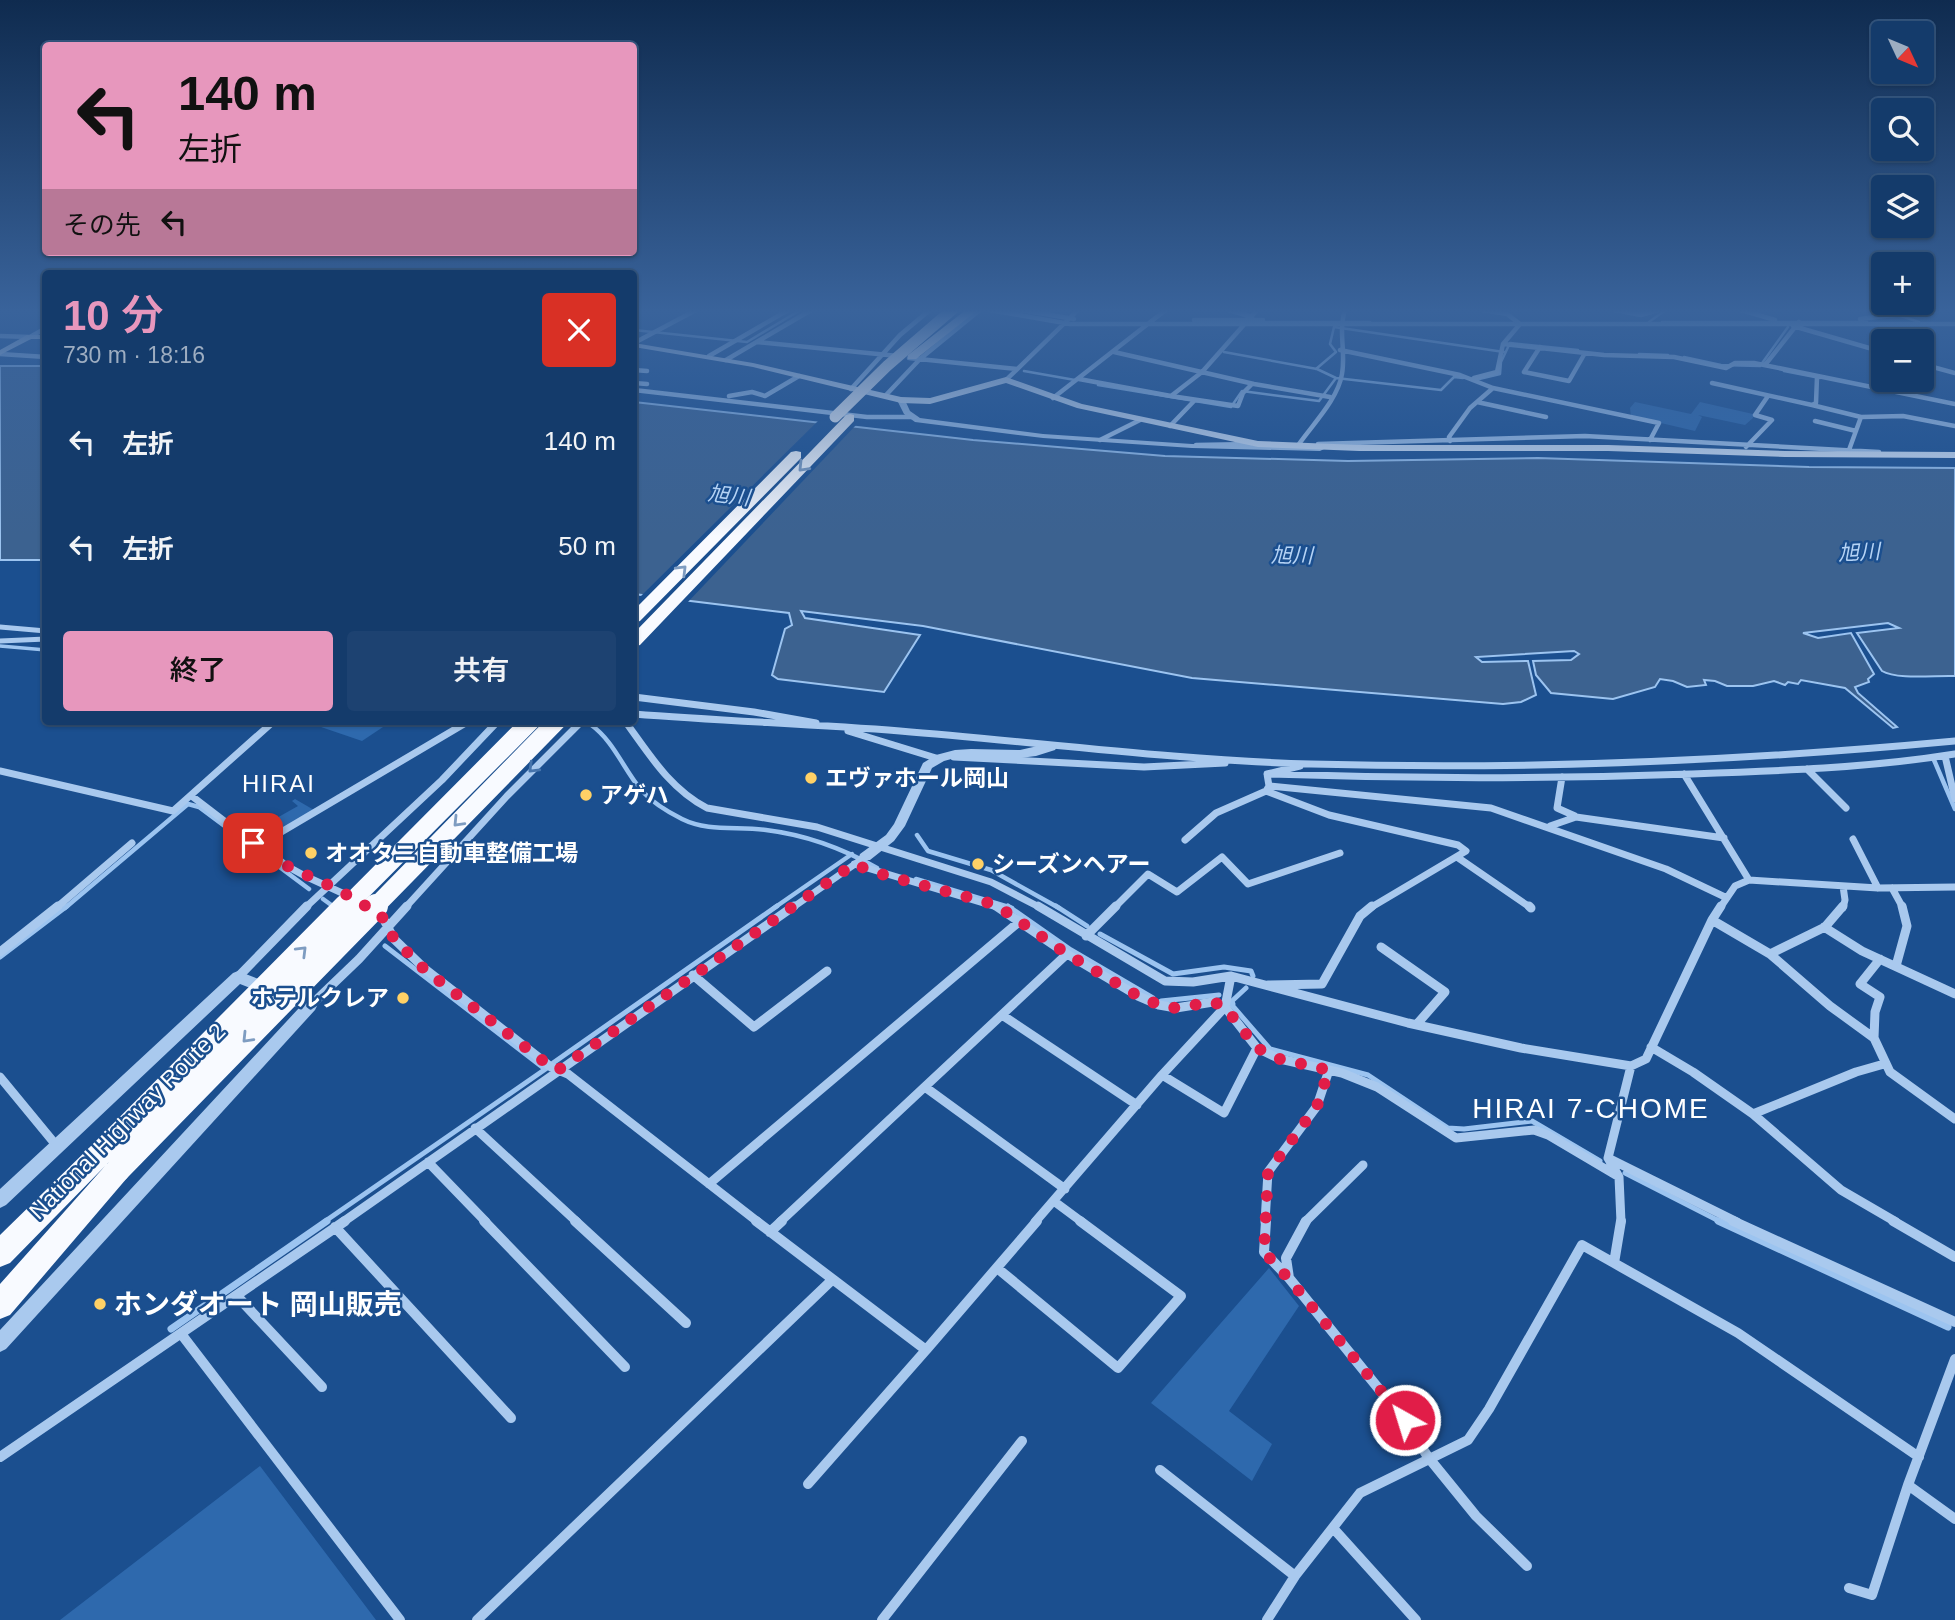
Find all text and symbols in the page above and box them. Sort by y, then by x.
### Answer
north arrow [1871,21,1934,84]
map controls [1871,21,1934,392]
text: 140 m [178,66,317,120]
icon: left [63,70,154,161]
button: search [1871,98,1934,161]
text: 左折 [178,131,242,167]
button: layers [1871,175,1934,238]
icon: left [155,203,193,241]
text: その先 [63,210,141,240]
button: + [1871,252,1934,315]
text: 10 分 [63,292,163,339]
button: close [542,293,616,367]
button: − [1871,329,1934,392]
text: 730 m · 18:16 [63,342,205,368]
icon: left [63,423,101,461]
text: 140 m [544,426,616,456]
text: 左折 [122,429,174,459]
one-way arrow [798,459,811,472]
water label: 旭川 [707,481,753,509]
icon: left [63,528,101,566]
text: 50 m [558,531,616,561]
text: 左折 [122,534,174,564]
water label: 旭川 [1837,539,1883,565]
water label: 旭川 [1271,543,1315,567]
one-way arrow [673,565,686,578]
button: 終了 [63,631,333,711]
button: 共有 [347,631,616,711]
one-way arrow [528,759,541,772]
place label: エヴァホール岡山 [825,765,1009,791]
district label: HIRAI [242,770,316,797]
marker: エヴァホール岡山 [803,770,819,786]
place label: アゲハ [600,782,669,808]
marker: アゲハ [578,787,594,803]
pin [223,813,283,873]
one-way arrow [453,814,466,827]
icon: arrive [234,824,272,862]
place label: オオタニ自動車整備工場 [325,840,578,866]
marker: オオタニ自動車整備工場 [303,845,319,861]
place label: シーズンヘアー [992,851,1150,877]
marker: シーズンヘアー [970,856,986,872]
one-way arrow [293,947,306,960]
place label: ホテルクレア [251,985,389,1011]
marker: ホテルクレア [395,990,411,1006]
street label: National Highway Route 2 [24,1018,230,1224]
one-way arrow [243,1030,256,1043]
district label: HIRAI 7-CHOME [1472,1093,1710,1124]
place label: ホンダオート 岡山販売 [114,1289,402,1320]
marker: ホンダオート 岡山販売 [92,1296,108,1312]
position arrow [1368,1383,1442,1457]

